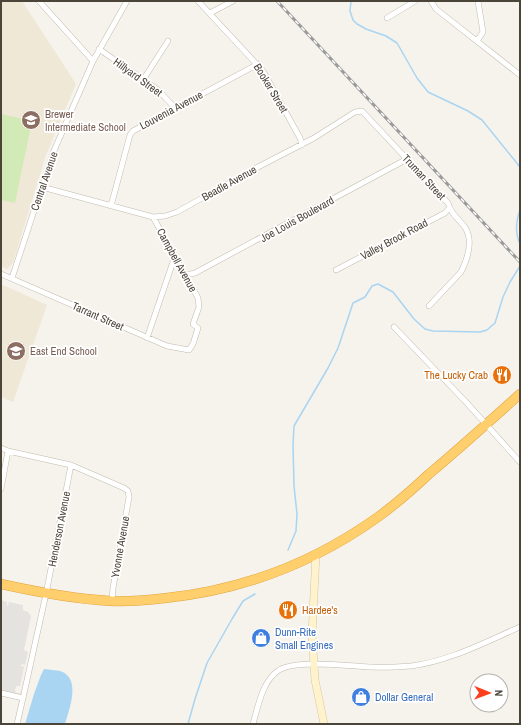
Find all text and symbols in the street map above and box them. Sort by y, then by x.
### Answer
street label: Hillyard Street [111,55,166,100]
street label: Booker Street [251,61,291,116]
street label: Louvenia Avenue [137,87,205,133]
place label: Brewer Intermediate School [45,107,126,134]
school or university icon: Brewer Intermediate School [20,109,42,131]
street label: Central Avenue [27,150,61,212]
street label: Truman Street [399,151,449,203]
street label: Beadle Avenue [199,162,259,204]
street label: Joe Louis Boulevard [258,193,336,245]
street label: Valley Brook Road [358,215,430,263]
street label: Campbell Avenue [154,226,200,294]
street label: Tarrant Street [70,298,126,334]
school or university icon: East End School [5,340,27,362]
place label: East End School [30,344,97,358]
restaurant icon: The Lucky Crab [491,364,513,386]
place label: The Lucky Crab [424,368,488,382]
street label: Henderson Avenue [45,490,73,568]
street label: Yvonne Avenue [108,515,132,579]
restaurant icon: Hardee's [277,599,299,621]
place label: Hardee's [302,603,338,617]
place label: Dunn-Rite Small Engines [275,625,334,652]
shop icon: Dunn-Rite Small Engines [250,627,272,649]
north arrow [469,673,509,713]
shop icon: Dollar General [350,686,372,708]
place label: Dollar General [375,690,433,704]
text: N [492,690,506,697]

